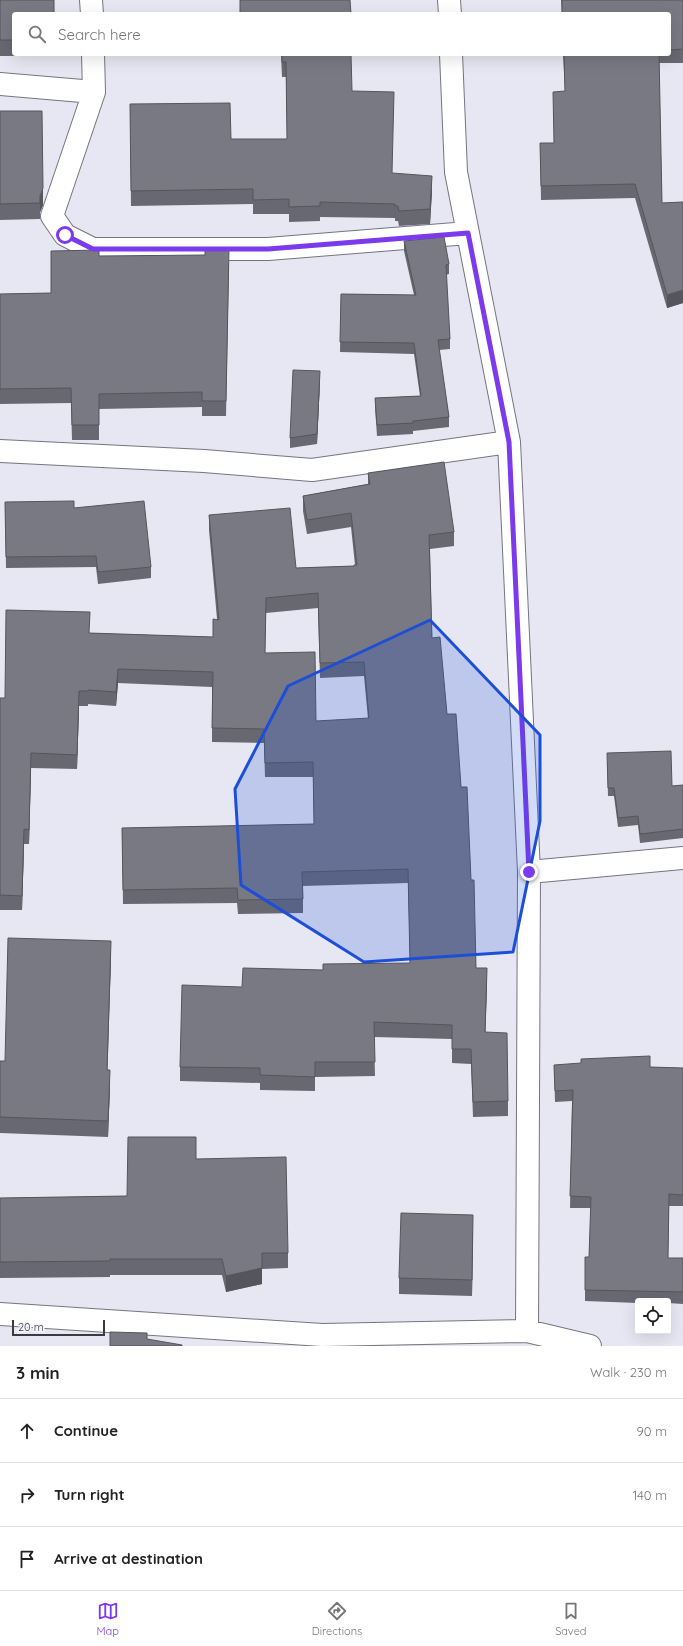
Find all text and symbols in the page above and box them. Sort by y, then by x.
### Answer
search box [12,12,671,56]
icon: search [26,23,48,45]
text: Search here [58,25,141,44]
route start [56,226,74,244]
route end [520,863,538,881]
map controls [635,1298,671,1334]
button: locate [635,1298,671,1334]
scale bar [12,1318,105,1337]
text: 20 m [18,1320,44,1334]
text: 3 min [16,1362,60,1383]
text: Walk · 230 m [590,1364,667,1380]
icon: ahead [16,1420,38,1442]
text: Continue [54,1421,118,1440]
text: 90 m [637,1423,667,1439]
icon: right [16,1484,38,1506]
text: Turn right [54,1485,125,1504]
text: 140 m [632,1487,667,1503]
icon: arrive [16,1548,38,1570]
text: Arrive at destination [54,1549,203,1568]
tab: Map [96,1600,119,1638]
tab: Directions [312,1600,362,1638]
tab: Saved [555,1600,587,1638]

